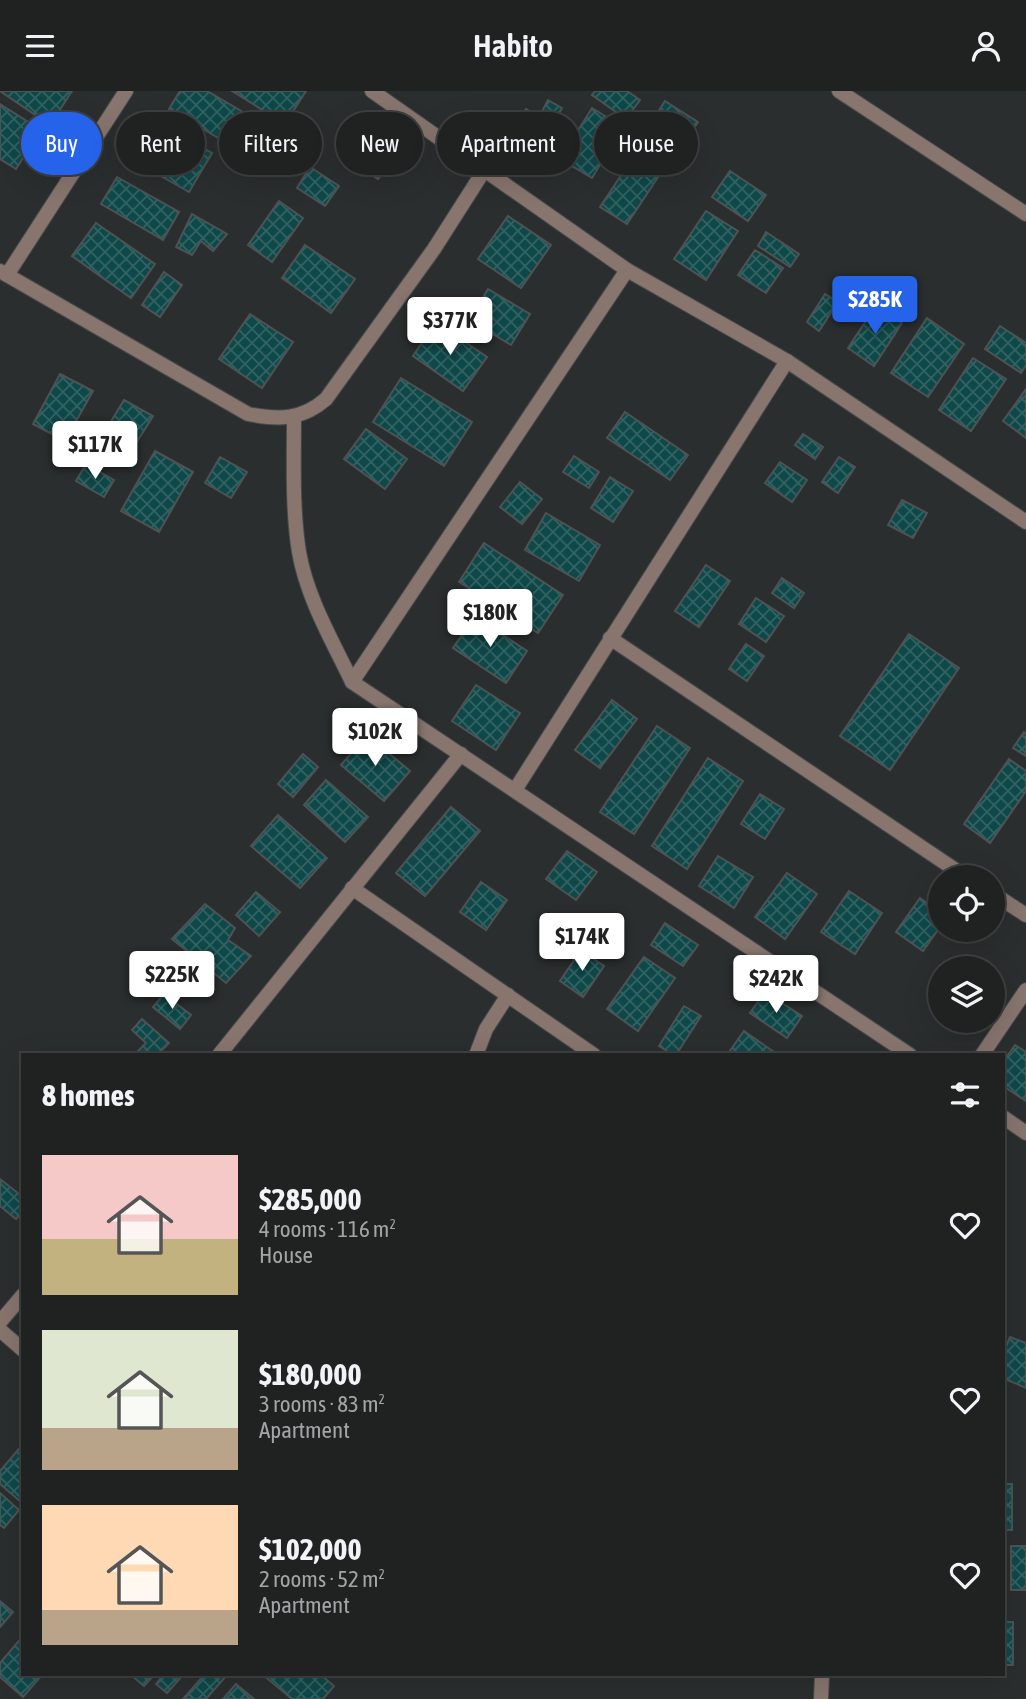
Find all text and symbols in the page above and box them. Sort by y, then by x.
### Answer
icon: menu [21,27,59,65]
text: Habito [473,27,553,64]
icon: person [967,27,1005,65]
chip: Buy [21,112,102,175]
chip: Rent [116,112,205,175]
chip: Filters [219,112,322,175]
chip: New [336,112,423,175]
chip: Apartment [437,112,580,175]
chip: House [594,112,698,175]
pin: $285K [826,277,924,336]
text: $285K [848,286,902,312]
pin: $377K [401,297,499,357]
text: $377K [423,307,477,333]
pin: $117K [46,421,144,481]
text: $117K [68,431,122,457]
pin: $180K [441,589,539,649]
text: $180K [463,599,517,625]
pin: $102K [326,709,424,768]
text: $102K [348,718,402,744]
map controls [928,865,1005,1033]
button: locate [928,865,1005,942]
pin: $174K [533,913,631,973]
text: $174K [555,923,609,949]
pin: $225K [123,951,221,1011]
pin: $242K [727,955,825,1015]
button: layers [928,956,1005,1033]
text: $225K [145,961,199,987]
text: $242K [749,965,803,991]
icon: filters [946,1076,984,1114]
text: 8 homes [42,1078,135,1112]
text: $285,000 [259,1182,362,1216]
icon: home [98,1183,182,1267]
icon: heart [946,1206,984,1244]
text: 4 rooms · 116 m² [259,1216,396,1242]
text: House [259,1242,313,1268]
text: $180,000 [259,1357,362,1391]
icon: home [98,1358,182,1442]
icon: heart [946,1381,984,1419]
text: 3 rooms · 83 m² [259,1391,385,1417]
text: Apartment [259,1417,350,1443]
text: $102,000 [259,1532,362,1566]
icon: home [98,1533,182,1617]
icon: heart [946,1556,984,1594]
text: 2 rooms · 52 m² [259,1566,385,1592]
text: Apartment [259,1592,350,1618]

